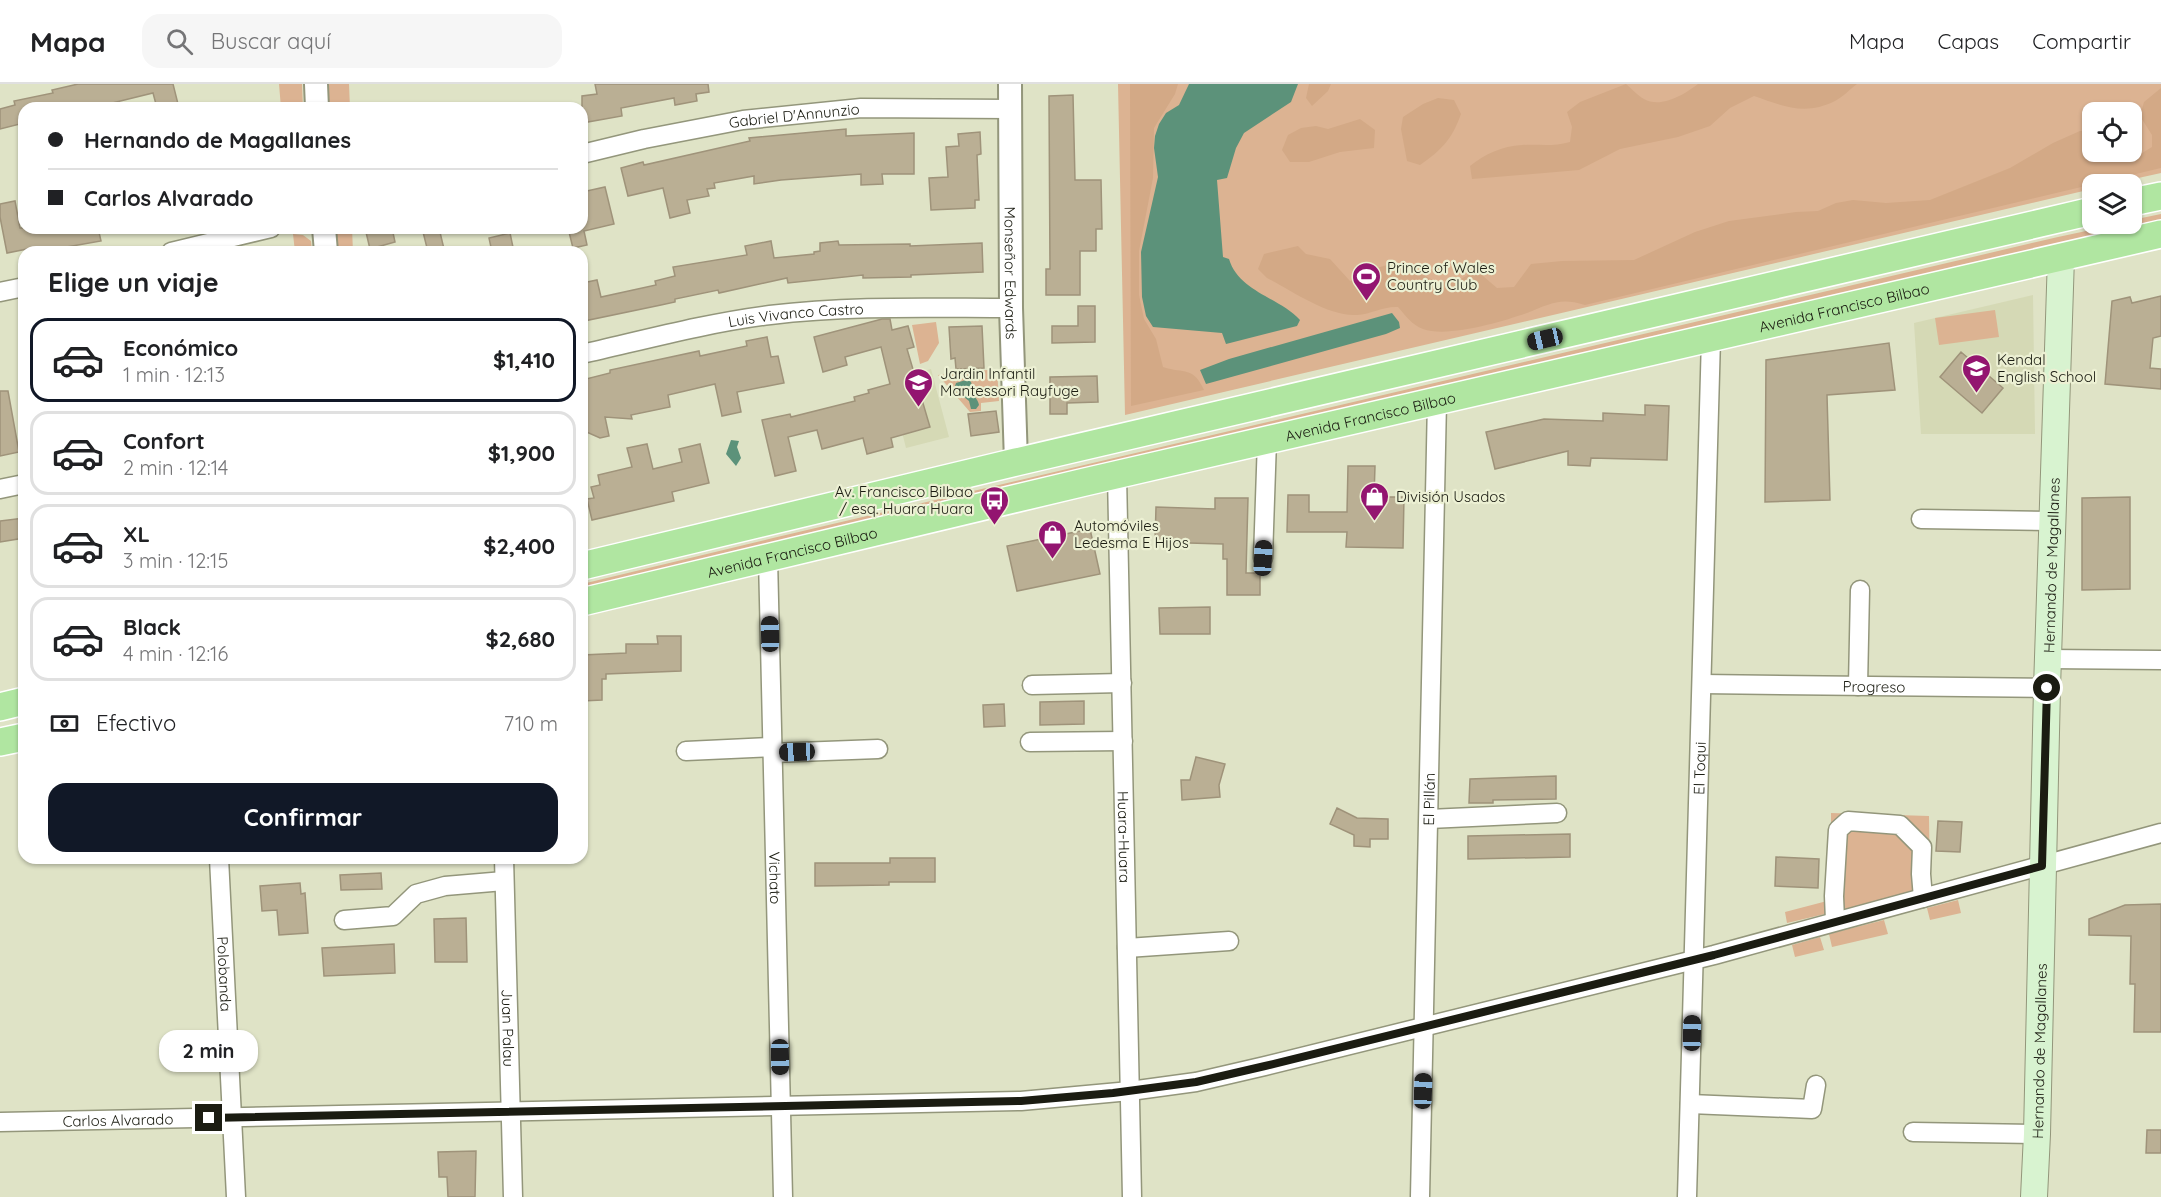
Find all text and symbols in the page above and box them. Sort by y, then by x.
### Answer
search box [142,14,562,68]
text: Mapa [30,24,106,59]
icon: search [163,25,196,58]
text: Buscar aquí [211,27,331,55]
text: Mapa [1849,28,1904,54]
text: Capas [1937,28,1999,54]
text: Compartir [2032,28,2131,54]
street label: Gabriel D'Annunzio [727,99,860,132]
map controls [2082,102,2142,234]
button: locate [2082,102,2142,162]
text: Hernando de Magallanes [84,126,351,154]
button: layers [2082,174,2142,234]
text: Carlos Alvarado [84,184,254,212]
street label: Monseñor Edwards [1001,207,1022,340]
place label: Prince of Wales Country Club [1387,258,1495,294]
sports icon: Prince of Wales Country Club [1350,260,1382,302]
text: Elige un viaje [48,265,219,299]
street label: Avenida Francisco Bilbao [1757,278,1931,336]
street label: Luis Vivanco Castro [727,299,864,331]
car [1525,326,1565,352]
icon: car [51,333,105,387]
text: Económico [123,334,238,362]
text: $1,410 [493,346,555,374]
place label: Kendal English School [1997,350,2096,386]
school or university icon: Kendal English School [1960,352,1992,394]
text: 1 min · 12:13 [123,362,225,387]
place label: Jardin Infantil Mantessori Rayfuge [940,364,1079,400]
school or university icon: Jardin Infantil Mantessori Rayfuge [903,366,935,408]
street label: Avenida Francisco Bilbao [1283,387,1457,445]
icon: car [51,426,105,480]
text: Confort [123,427,205,455]
text: $1,900 [488,439,555,467]
text: 2 min · 12:14 [123,455,228,480]
street label: Hernando de Magallanes [2039,477,2063,653]
shop icon: División Usados [1359,480,1391,522]
place label: Av. Francisco Bilbao / esq. Huara Huara [835,482,973,518]
bus stop icon: Av. Francisco Bilbao / esq. Huara Huara [978,484,1010,526]
place label: División Usados [1396,487,1505,506]
place label: Automóviles Ledesma E Hijos [1074,516,1189,552]
shop icon: Automóviles Ledesma E Hijos [1037,518,1069,560]
icon: car [51,519,105,573]
text: XL [123,520,150,548]
street label: Avenida Francisco Bilbao [705,522,879,581]
text: $2,400 [483,532,555,560]
car [1253,540,1273,576]
text: 3 min · 12:15 [123,548,228,573]
icon: car [51,612,105,666]
text: Black [123,613,181,641]
car [761,616,779,652]
text: $2,680 [486,625,555,653]
text: 4 min · 12:16 [123,641,228,666]
route start [2033,674,2060,701]
street label: Progreso [1842,676,1906,696]
icon: cash [48,707,81,740]
text: Efectivo [96,709,176,737]
text: 710 m [504,711,558,736]
street label: El Toqui [1689,741,1709,795]
car [779,742,815,762]
street label: El Pillán [1418,772,1439,826]
button: Confirmar [48,783,558,852]
street label: Huara-Huara [1114,791,1135,883]
street label: Vichato [765,851,786,904]
street label: Polobanda [213,936,236,1012]
street label: Hernando de Magallanes [2027,963,2050,1139]
street label: Juan Palau [498,989,519,1067]
car [1683,1015,1701,1051]
callout: 2 min [160,1031,258,1073]
text: 2 min [182,1038,235,1063]
car [771,1039,789,1075]
car [1413,1073,1433,1109]
route end [195,1104,222,1131]
street label: Carlos Alvarado [62,1109,174,1130]

